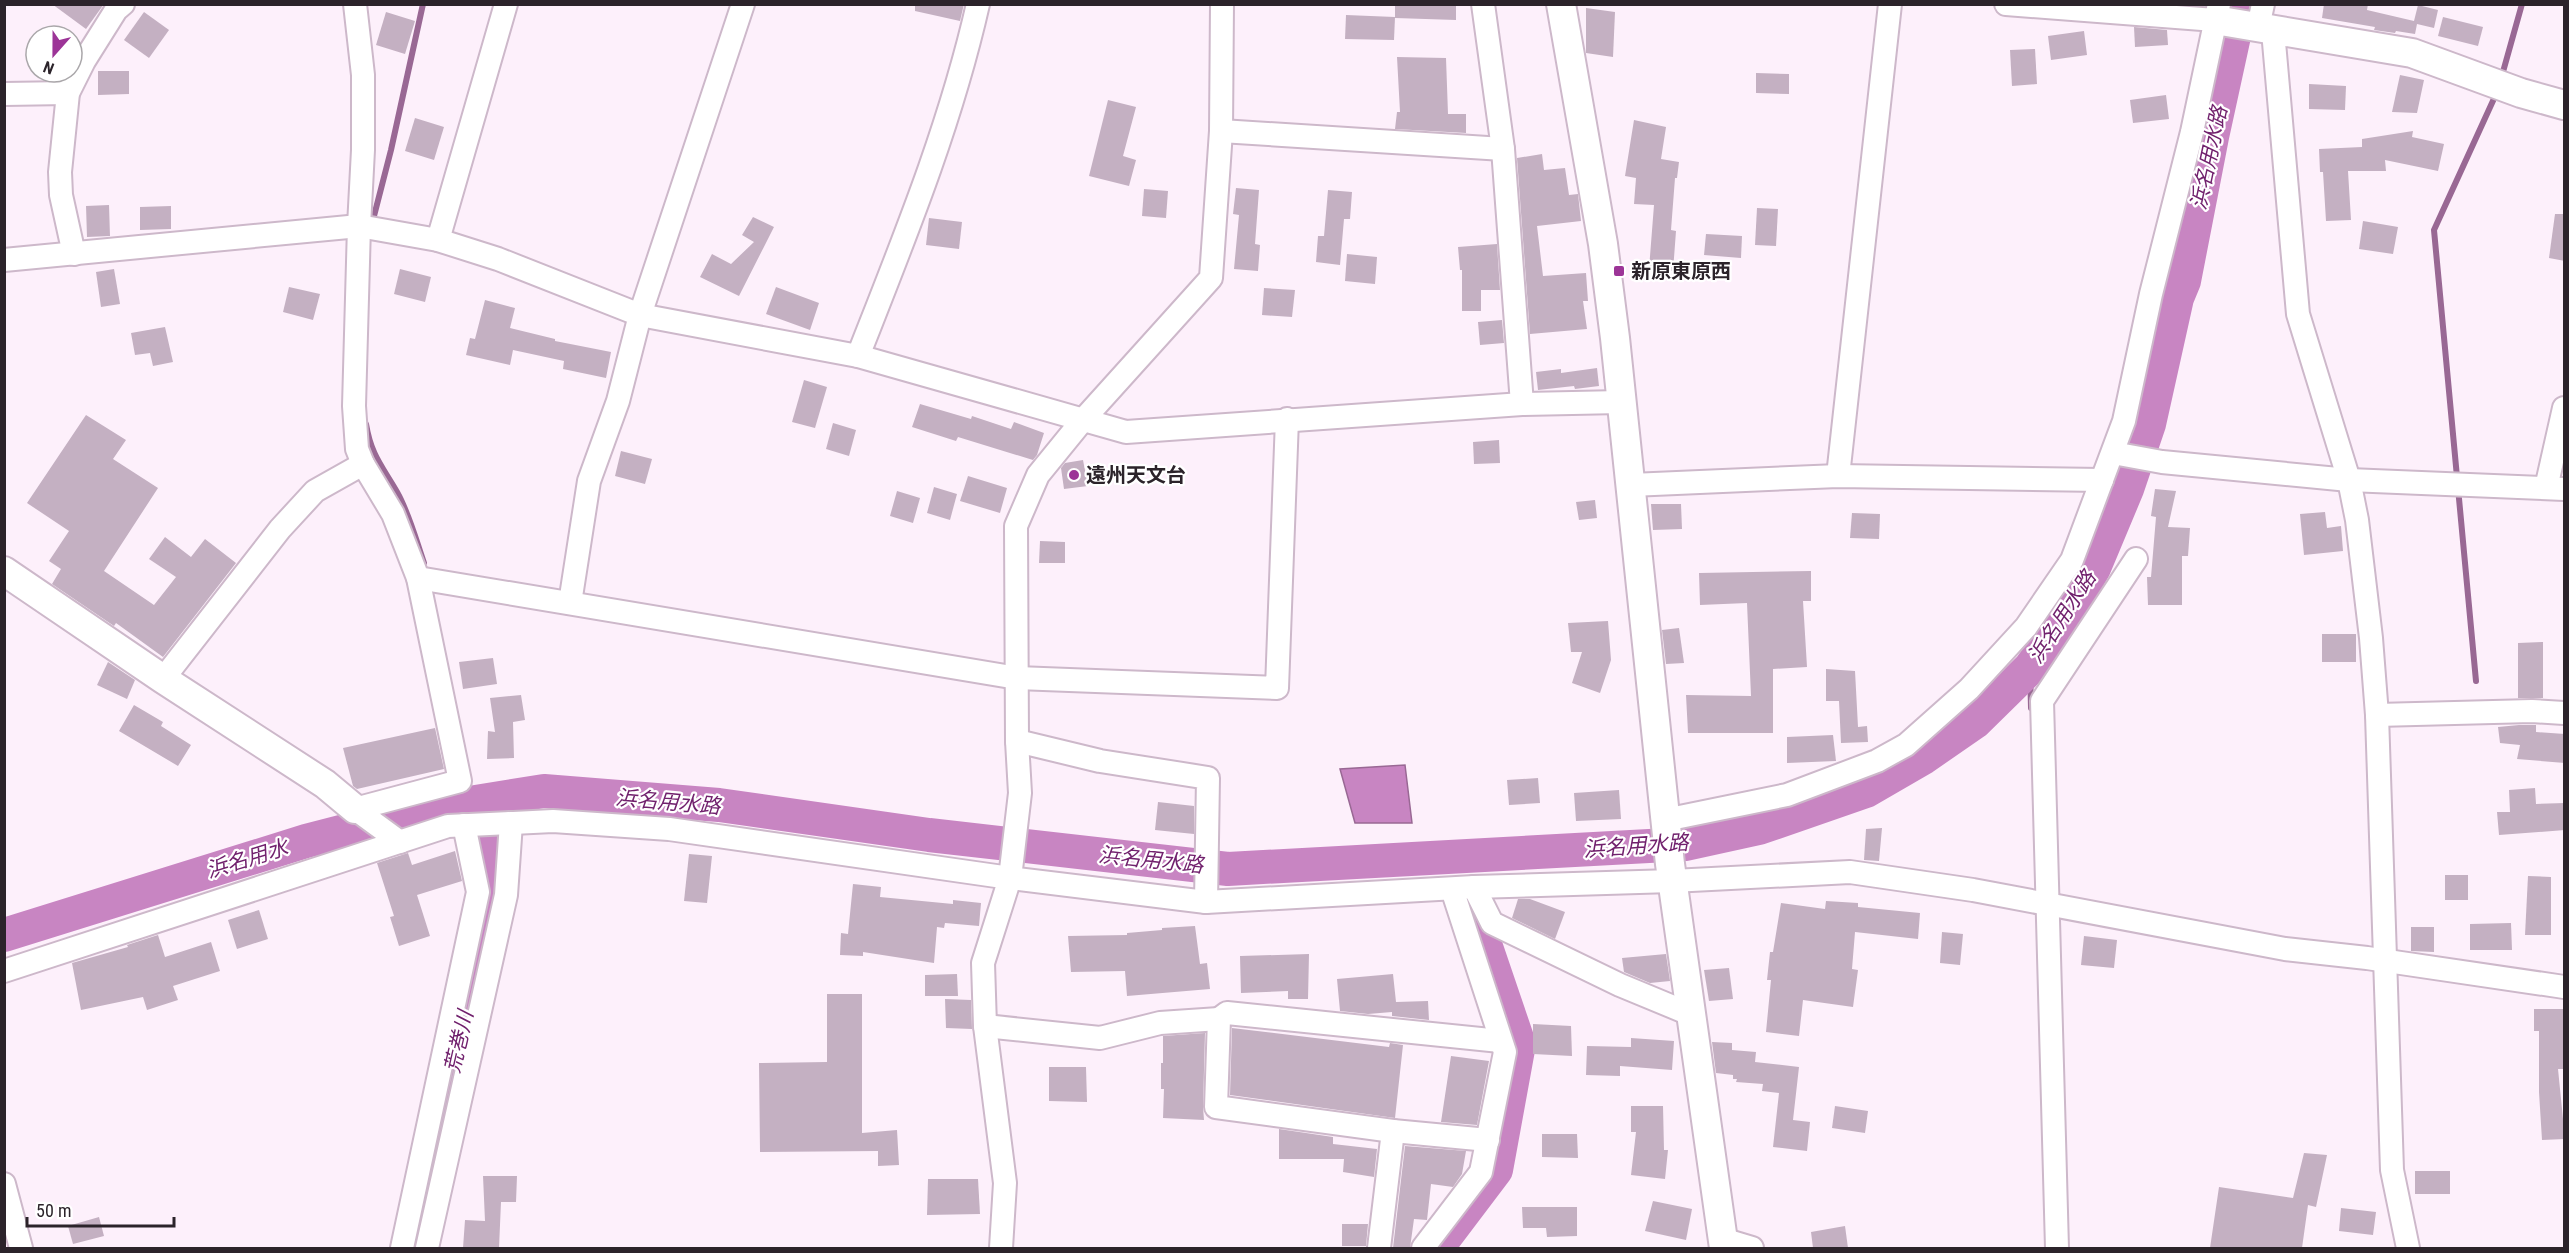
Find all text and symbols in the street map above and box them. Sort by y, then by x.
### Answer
north arrow [24,24,84,84]
text: N [41,57,57,78]
water label: 浜名用水路 [2186,102,2232,212]
place label: 新原東原西 [1631,259,1731,283]
marker: 新原東原西 [1612,264,1626,278]
place label: 遠州天文台 [1086,463,1186,487]
marker: 遠州天文台 [1067,468,1081,482]
water label: 浜名用水路 [2023,565,2102,668]
water label: 浜名用水路 [615,785,723,819]
water label: 浜名用水路 [1583,830,1691,862]
water label: 浜名用水 [203,835,293,883]
water label: 浜名用水路 [1098,843,1206,878]
water label: 荒巻川 [440,1007,478,1075]
scale bar [27,1190,174,1228]
text: 50 m [36,1200,71,1221]

